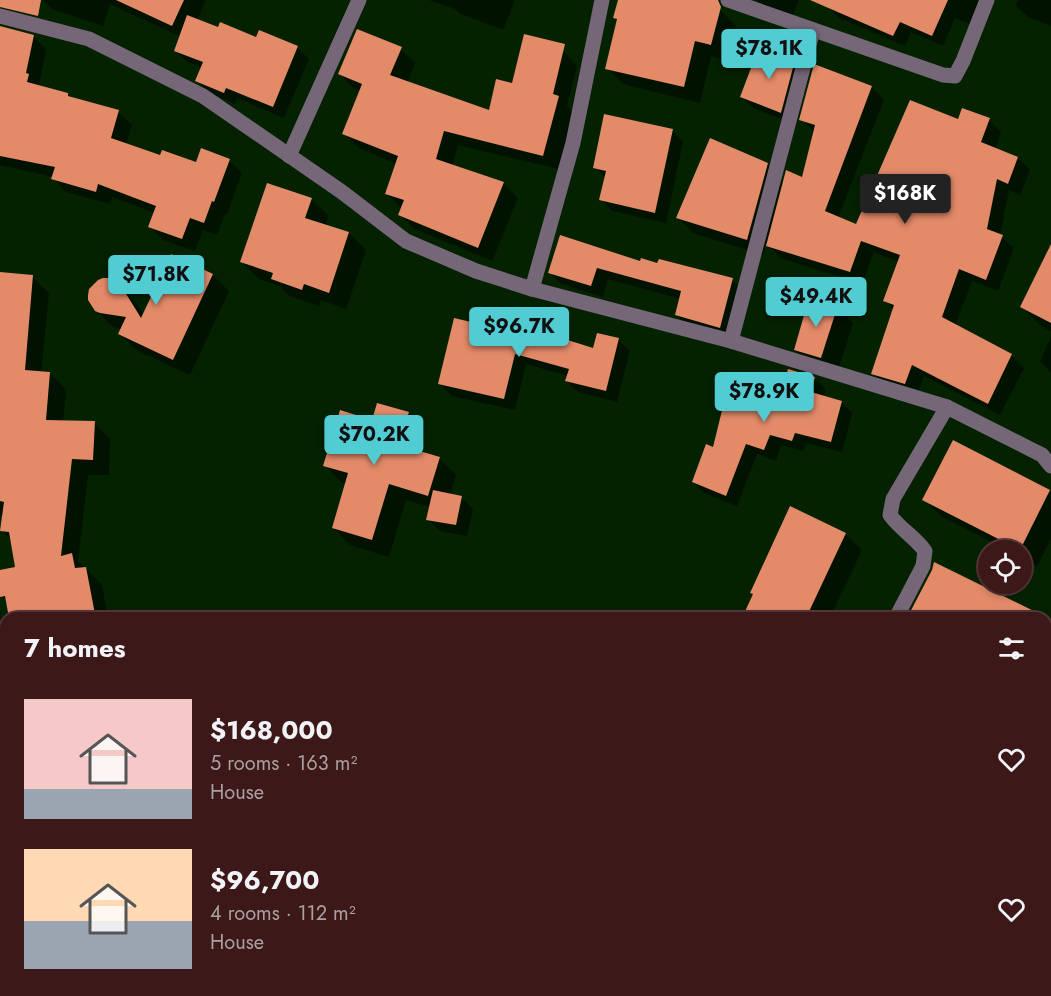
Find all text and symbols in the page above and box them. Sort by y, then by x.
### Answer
pin: $78.1K [720,29,818,80]
text: $78.1K [735,34,803,63]
pin: $168K [863,174,947,225]
text: $168K [874,179,936,208]
pin: $71.8K [107,255,205,306]
text: $71.8K [122,260,190,289]
pin: $49.4K [767,277,865,328]
text: $49.4K [780,282,852,311]
pin: $96.7K [470,307,568,358]
text: $96.7K [483,312,555,341]
pin: $78.9K [715,372,813,423]
text: $78.9K [729,377,799,406]
pin: $70.2K [325,415,423,466]
text: $70.2K [338,420,410,449]
map controls [978,540,1032,594]
button: locate [978,540,1032,594]
text: 7 homes [24,629,126,667]
icon: filters [995,632,1028,665]
text: $168,000 [210,711,333,749]
icon: home [72,723,144,795]
icon: heart [995,743,1028,776]
text: 5 rooms · 163 m² [210,749,357,778]
text: House [210,778,264,807]
text: $96,700 [210,861,320,899]
icon: home [72,873,144,945]
icon: heart [995,893,1028,926]
text: 4 rooms · 112 m² [210,899,356,928]
text: House [210,928,264,957]

